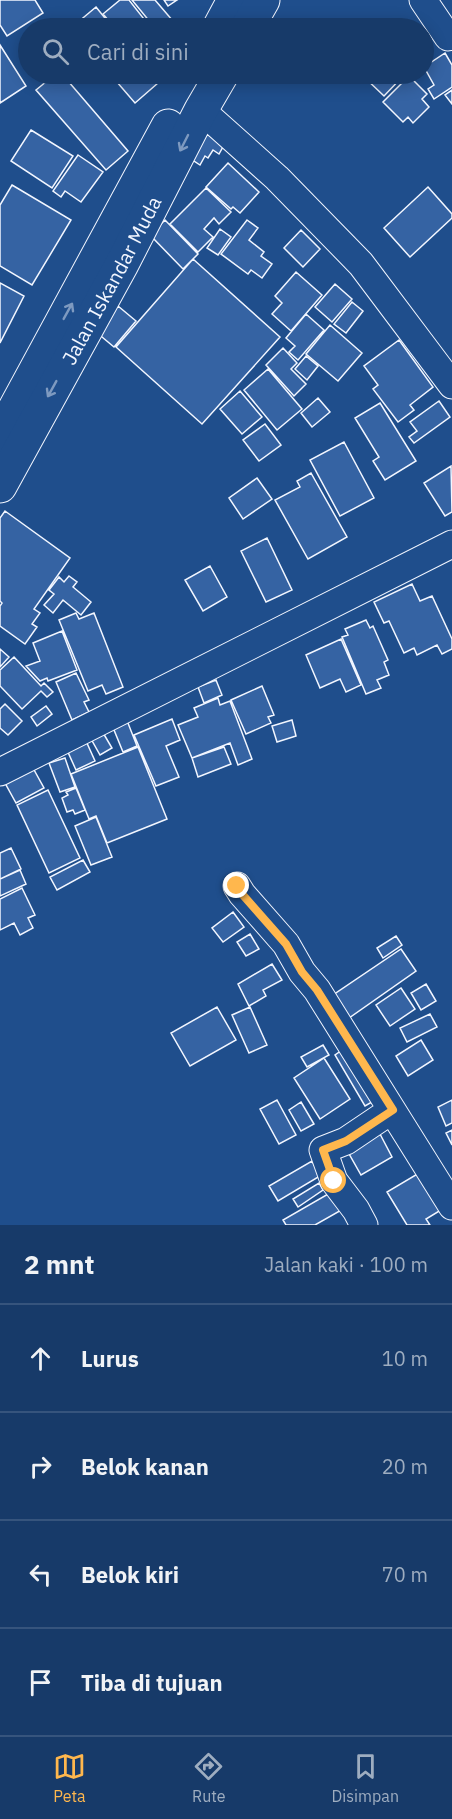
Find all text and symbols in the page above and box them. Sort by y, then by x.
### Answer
search box [18,18,434,84]
icon: search [39,35,72,68]
text: Cari di sini [87,37,189,66]
one-way arrow [178,134,189,152]
street label: Jalan Iskandar Muda [55,191,168,369]
one-way arrow [62,303,74,320]
one-way arrow [46,381,58,398]
route end [223,872,249,898]
route start [320,1167,346,1193]
text: 2 mnt [24,1247,94,1281]
text: Jalan kaki · 100 m [264,1251,428,1278]
icon: ahead [24,1342,57,1375]
text: Lurus [81,1344,139,1373]
text: 10 m [382,1345,428,1372]
icon: right [24,1450,57,1483]
text: Belok kanan [81,1452,209,1481]
text: 20 m [382,1453,428,1480]
icon: left [24,1558,57,1591]
text: Belok kiri [81,1560,179,1589]
text: 70 m [382,1561,428,1588]
icon: arrive [24,1666,57,1699]
text: Tiba di tujuan [81,1668,223,1697]
tab: Peta [53,1750,86,1806]
tab: Rute [192,1750,226,1806]
tab: Disimpan [332,1750,399,1806]

